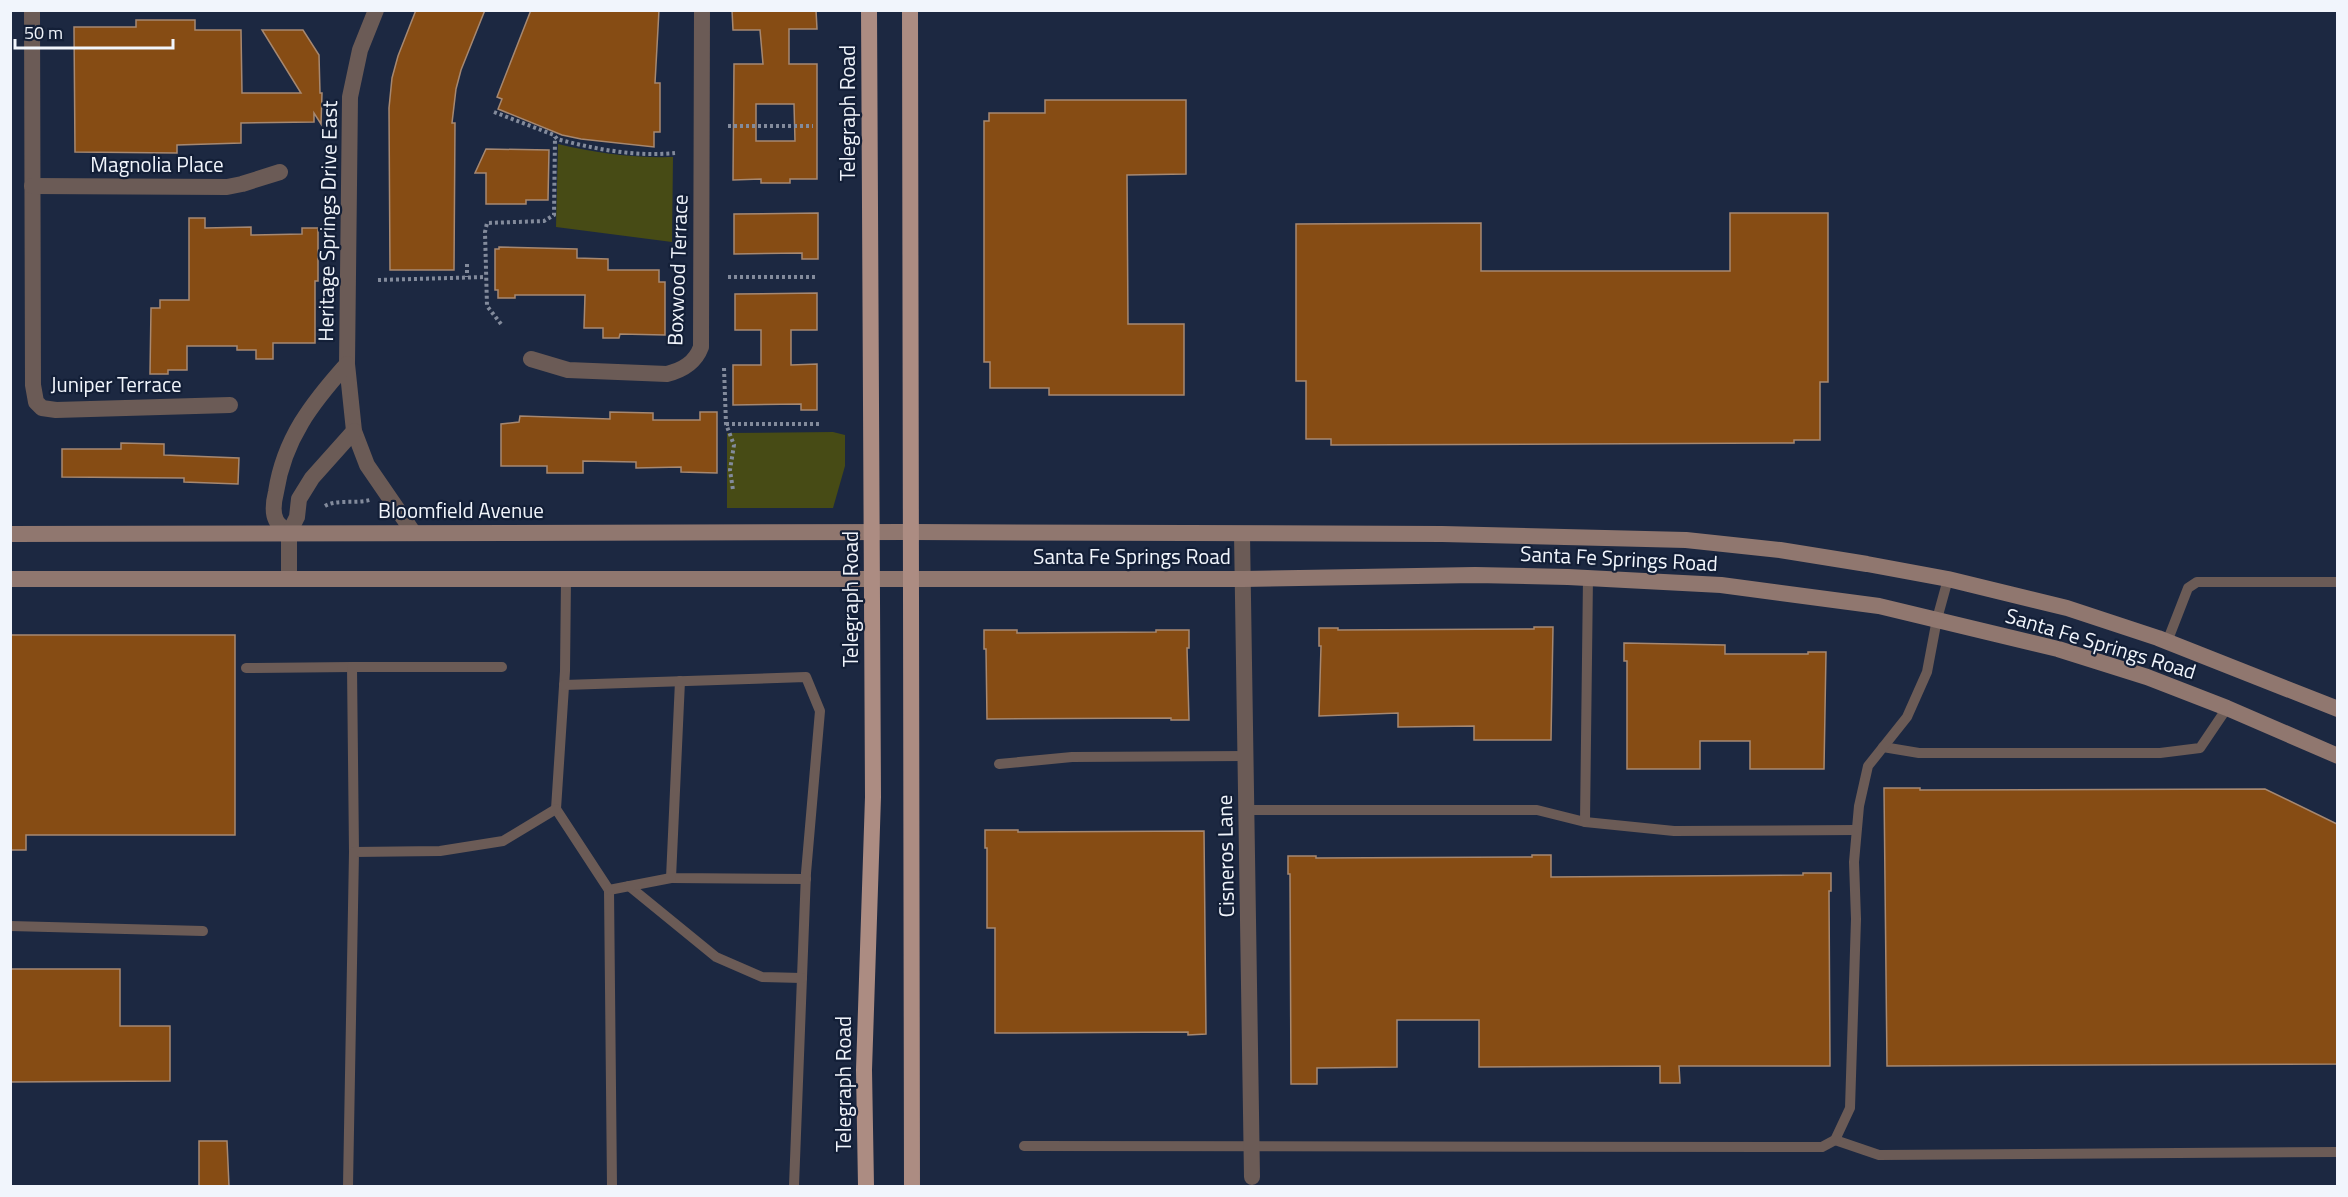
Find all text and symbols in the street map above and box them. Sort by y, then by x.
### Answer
scale bar [15,12,172,50]
text: 50 m [24,19,63,46]
street label: Telegraph Road [831,45,863,181]
street label: Heritage Springs Drive East [309,100,345,342]
street label: Magnolia Place [90,148,224,180]
street label: Boxwood Terrace [658,194,696,346]
street label: Juniper Terrace [50,368,182,400]
street label: Bloomfield Avenue [378,494,544,526]
street label: Telegraph Road [834,531,866,667]
street label: Santa Fe Springs Road [1519,537,1719,579]
street label: Santa Fe Springs Road [1033,540,1231,572]
street label: Santa Fe Springs Road [2002,599,2200,687]
street label: Cisneros Lane [1208,794,1242,918]
street label: Telegraph Road [827,1016,859,1152]

